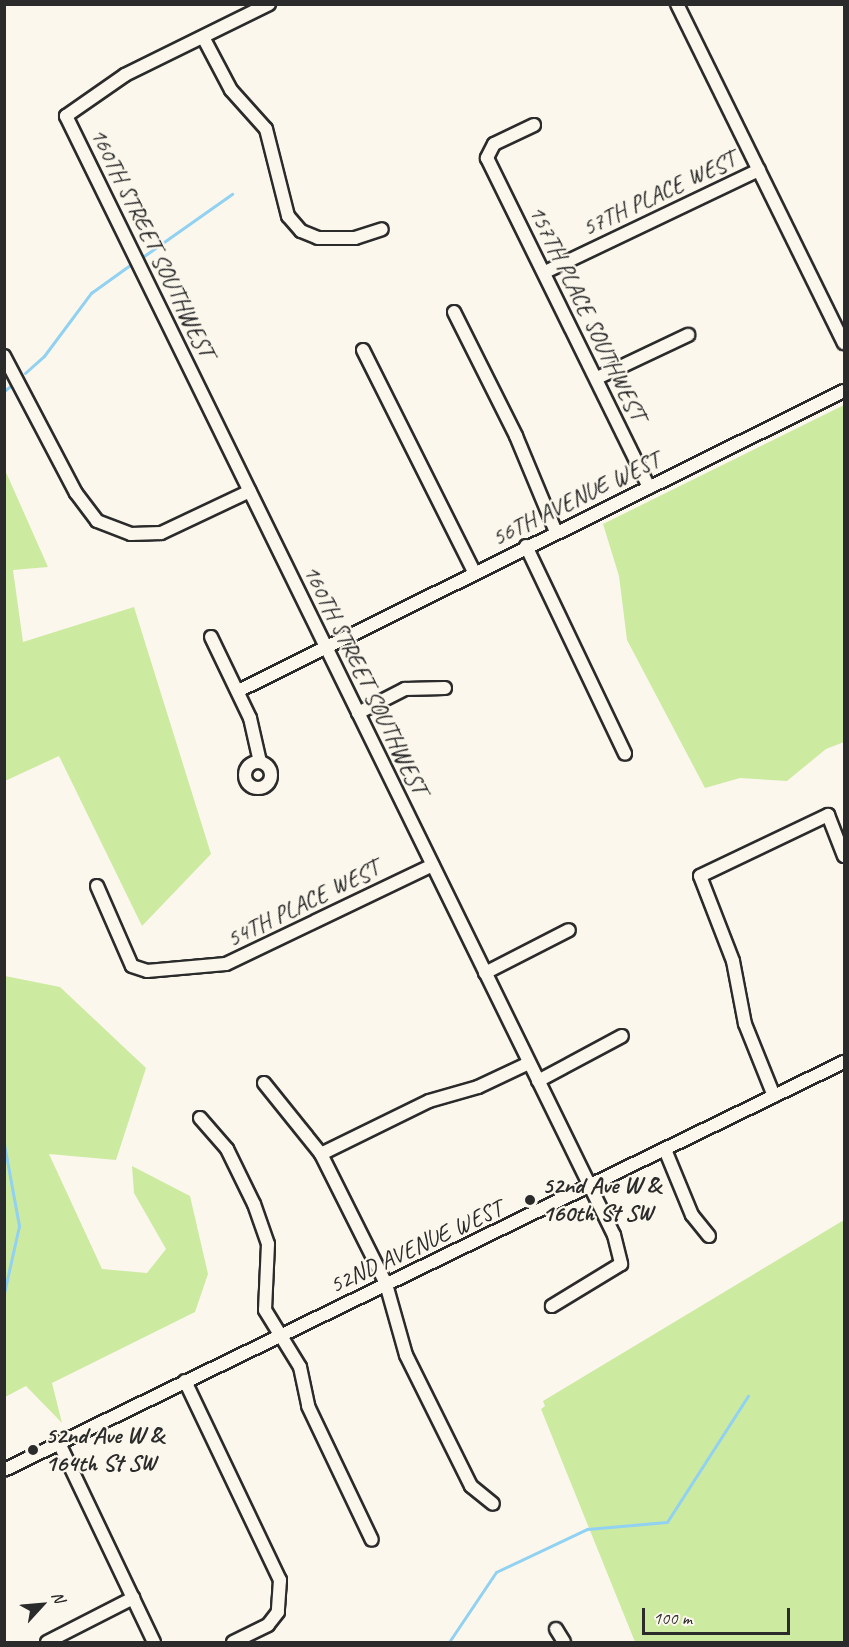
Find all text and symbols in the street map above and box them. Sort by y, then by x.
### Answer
street label: 160TH STREET SOUTHWEST [84,124,220,362]
street label: 57TH PLACE WEST [577,146,741,242]
street label: 157TH PLACE SOUTHWEST [522,200,652,426]
street label: 56TH AVENUE WEST [488,446,664,552]
street label: 160TH STREET SOUTHWEST [297,561,433,799]
street label: 54TH PLACE WEST [222,854,384,954]
place label: 52nd Ave W & 160th St SW [542,1172,660,1228]
marker: 52nd Ave W & 160th St SW [523,1193,537,1207]
street label: 52ND AVENUE WEST [325,1195,507,1299]
place label: 52nd Ave W & 164th St SW [45,1422,163,1478]
marker: 52nd Ave W & 164th St SW [26,1443,40,1457]
north arrow [12,1575,72,1635]
text: N [47,1588,69,1606]
scale bar [645,1596,794,1634]
text: 100 m [653,1607,692,1629]

